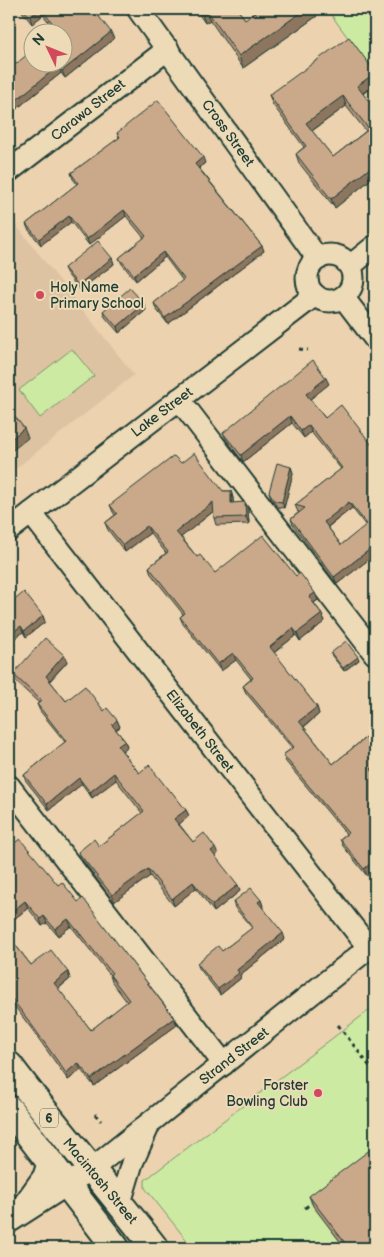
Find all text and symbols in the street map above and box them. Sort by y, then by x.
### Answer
north arrow [22,22,72,72]
text: N [29,30,49,49]
street label: Carawa Street [47,75,129,144]
street label: Cross Street [198,96,258,170]
place label: Holy Name Primary School [50,279,144,312]
marker: Holy Name Primary School [34,289,46,301]
street label: Lake Street [128,383,197,441]
street label: Elizabeth Street [162,686,238,776]
street label: Strand Street [196,1023,273,1088]
place label: Forster Bowling Club [226,1077,309,1110]
marker: Forster Bowling Club [312,1087,324,1099]
road number: 6 [40,1108,58,1128]
street label: Macintosh Street [59,1135,141,1228]

